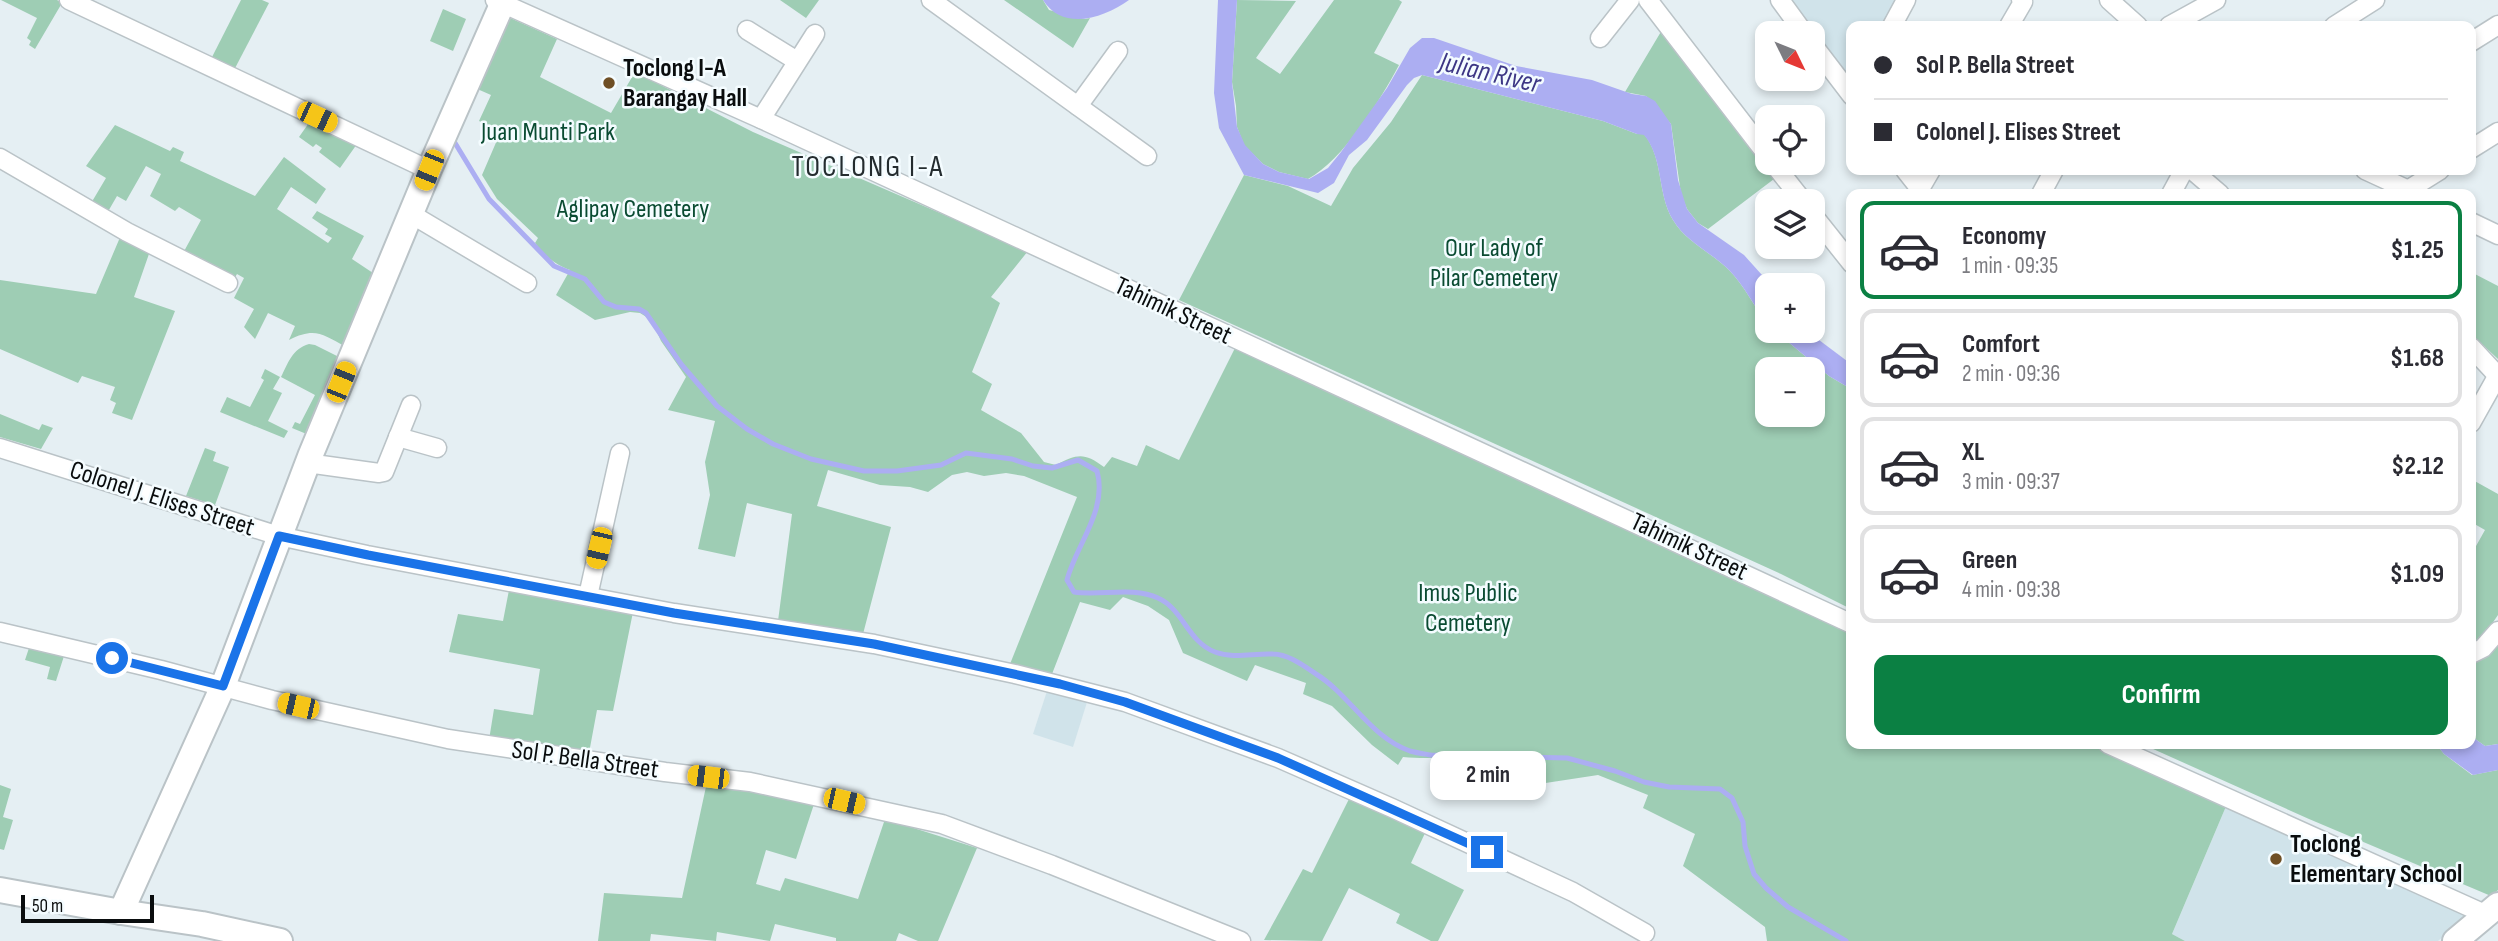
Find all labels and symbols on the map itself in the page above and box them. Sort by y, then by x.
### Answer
north arrow [1755,21,1825,91]
water label: Julian River [1435,45,1545,101]
place label: Toclong I-A Barangay Hall [623,53,747,114]
marker: Toclong I-A Barangay Hall [601,75,617,91]
car [294,99,341,135]
park label: Juan Munti Park [480,117,615,148]
car [412,147,447,193]
district label: TOCLONG I-A [792,149,944,185]
park label: Aglipay Cemetery [556,194,709,225]
park label: Our Lady of Pilar Cemetery [1430,233,1558,294]
street label: Tahimik Street [1110,270,1236,352]
car [324,359,359,405]
street label: Colonel J. Elises Street [66,455,258,543]
street label: Tahimik Street [1626,506,1752,588]
car [585,525,614,571]
park label: Imus Public Cemetery [1418,578,1518,639]
route start [96,642,128,674]
car [276,691,321,721]
street label: Sol P. Bella Street [510,734,660,786]
callout: 2 min [1429,750,1545,800]
car [686,764,731,790]
car [822,786,867,816]
place label: Toclong Elementary School [2290,829,2462,890]
route end [1471,836,1503,868]
marker: Toclong Elementary School [2268,851,2284,867]
scale bar [21,892,154,924]

